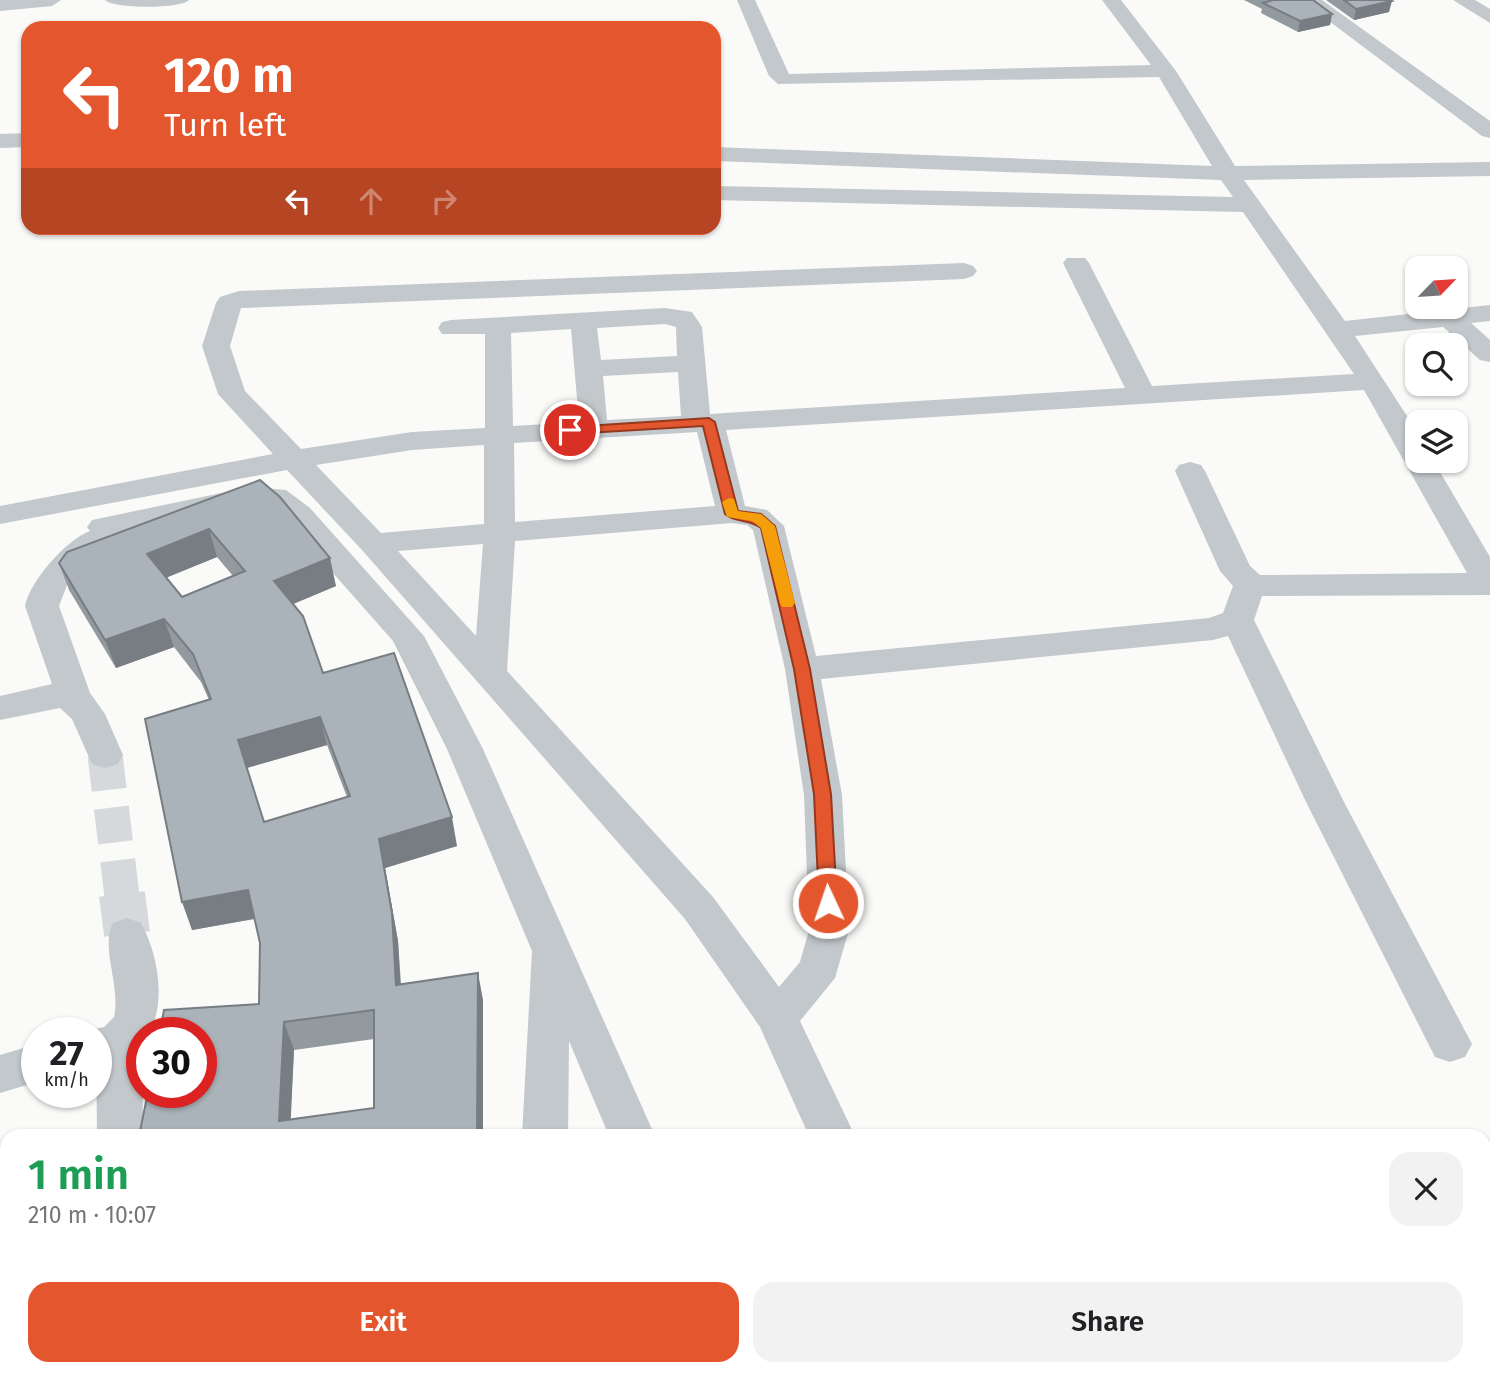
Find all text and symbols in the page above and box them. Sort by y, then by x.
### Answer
text: 120 m [164,46,294,105]
icon: left [49,49,140,140]
text: Turn left [164,106,286,144]
icon: left [279,182,317,220]
icon: ahead [352,182,390,220]
icon: right [425,182,463,220]
north arrow [1405,256,1468,318]
map controls [1405,256,1468,473]
button: search [1405,333,1468,396]
pin [540,400,600,460]
button: layers [1405,410,1468,473]
icon: arrive [551,411,589,449]
position arrow [791,866,865,940]
speed limit sign: 30 [126,1017,217,1108]
text: 27 [49,1032,84,1074]
text: km/h [44,1069,89,1091]
text: 1 min [28,1150,129,1200]
button: close [1389,1152,1463,1226]
text: 210 m · 10:07 [28,1201,156,1229]
button: Exit [28,1282,739,1362]
button: Share [753,1282,1463,1362]

